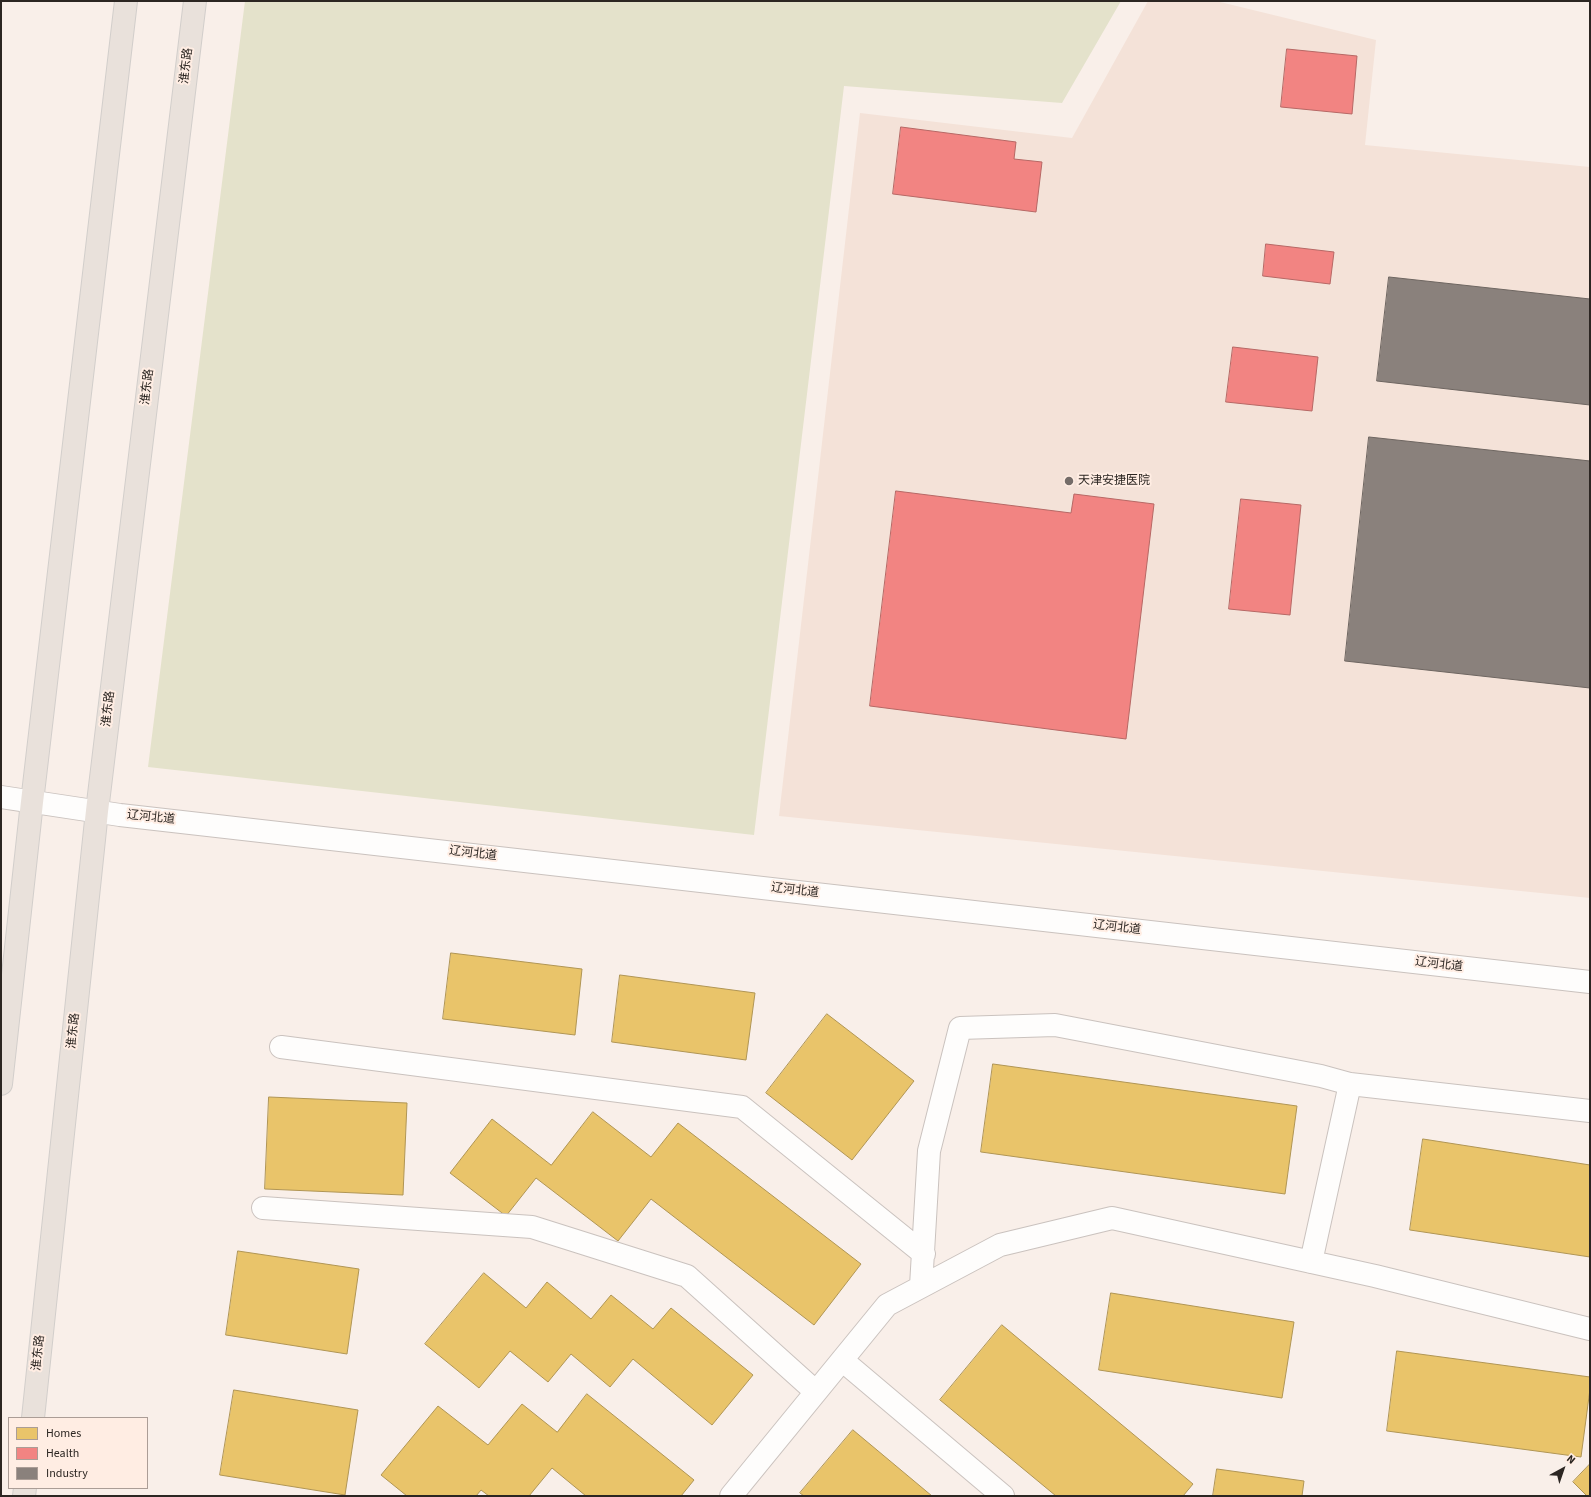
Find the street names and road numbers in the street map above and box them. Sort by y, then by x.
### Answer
street label: 淮东路 [178,47,196,85]
street label: 淮东路 [139,368,157,406]
street label: 淮东路 [100,690,118,728]
street label: 辽河北道 [126,808,176,828]
street label: 辽河北道 [448,844,498,864]
street label: 辽河北道 [770,881,820,901]
street label: 辽河北道 [1092,918,1142,938]
street label: 辽河北道 [1414,955,1464,975]
street label: 淮东路 [65,1012,83,1050]
street label: 淮东路 [30,1334,48,1372]

